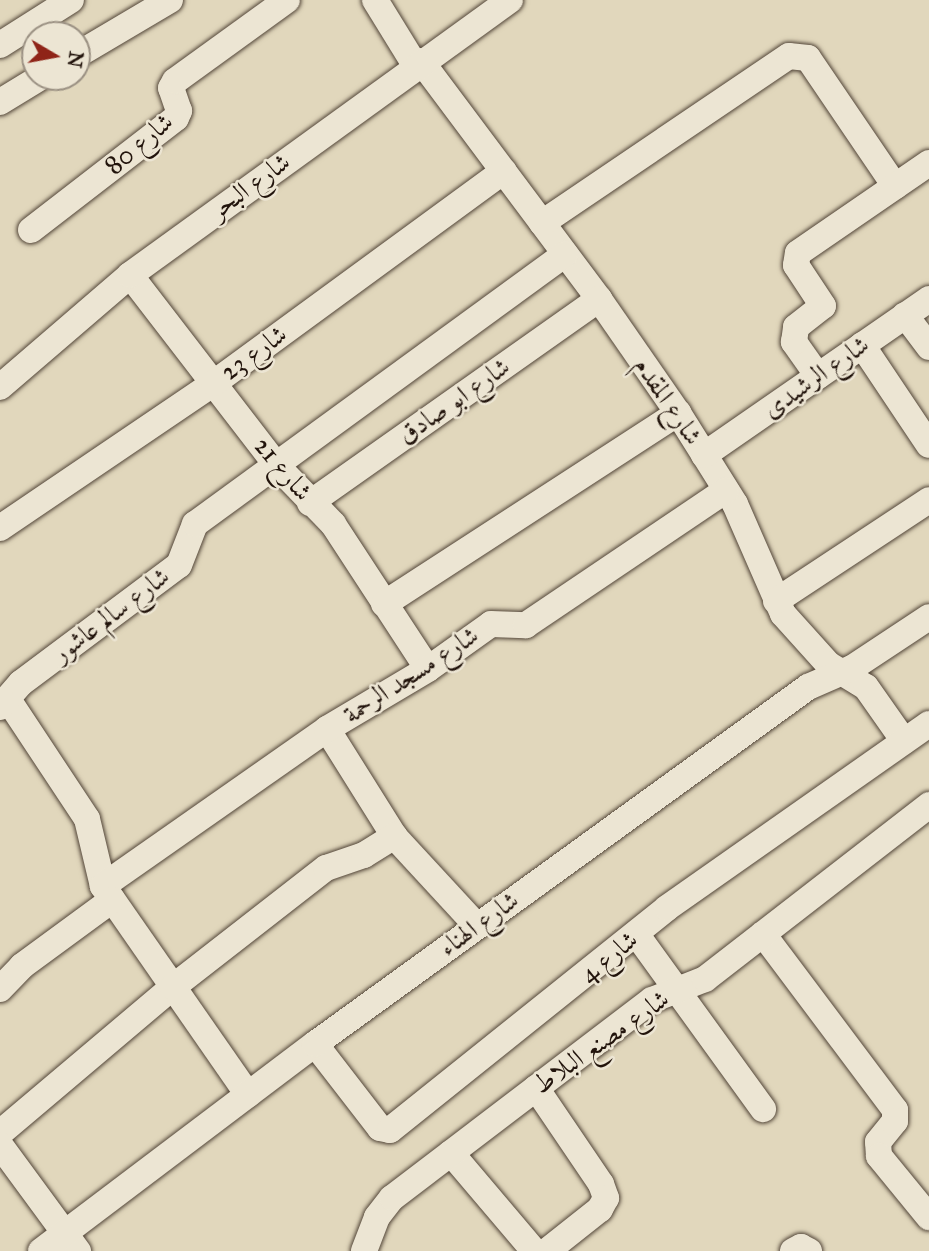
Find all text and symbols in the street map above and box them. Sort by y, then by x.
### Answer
north arrow [21,21,91,91]
text: N [62,49,88,69]
street label: شارع 80 [98,106,180,182]
street label: شارع البحر [204,146,296,226]
street label: شارع 23 [215,319,293,387]
street label: شارع الرشيدى [757,329,875,425]
street label: شارع ابو صادق [392,351,516,451]
street label: شارع المقدم [627,351,709,451]
street label: شارع 21 [247,431,319,507]
street label: شارع سالم عاشور [46,561,176,669]
street label: شارع مسجد الرحمة [337,620,485,730]
street label: شارع الهناء [433,885,525,963]
street label: شارع 4 [574,924,644,990]
street label: شارع مصنع البلاط [527,983,675,1101]

